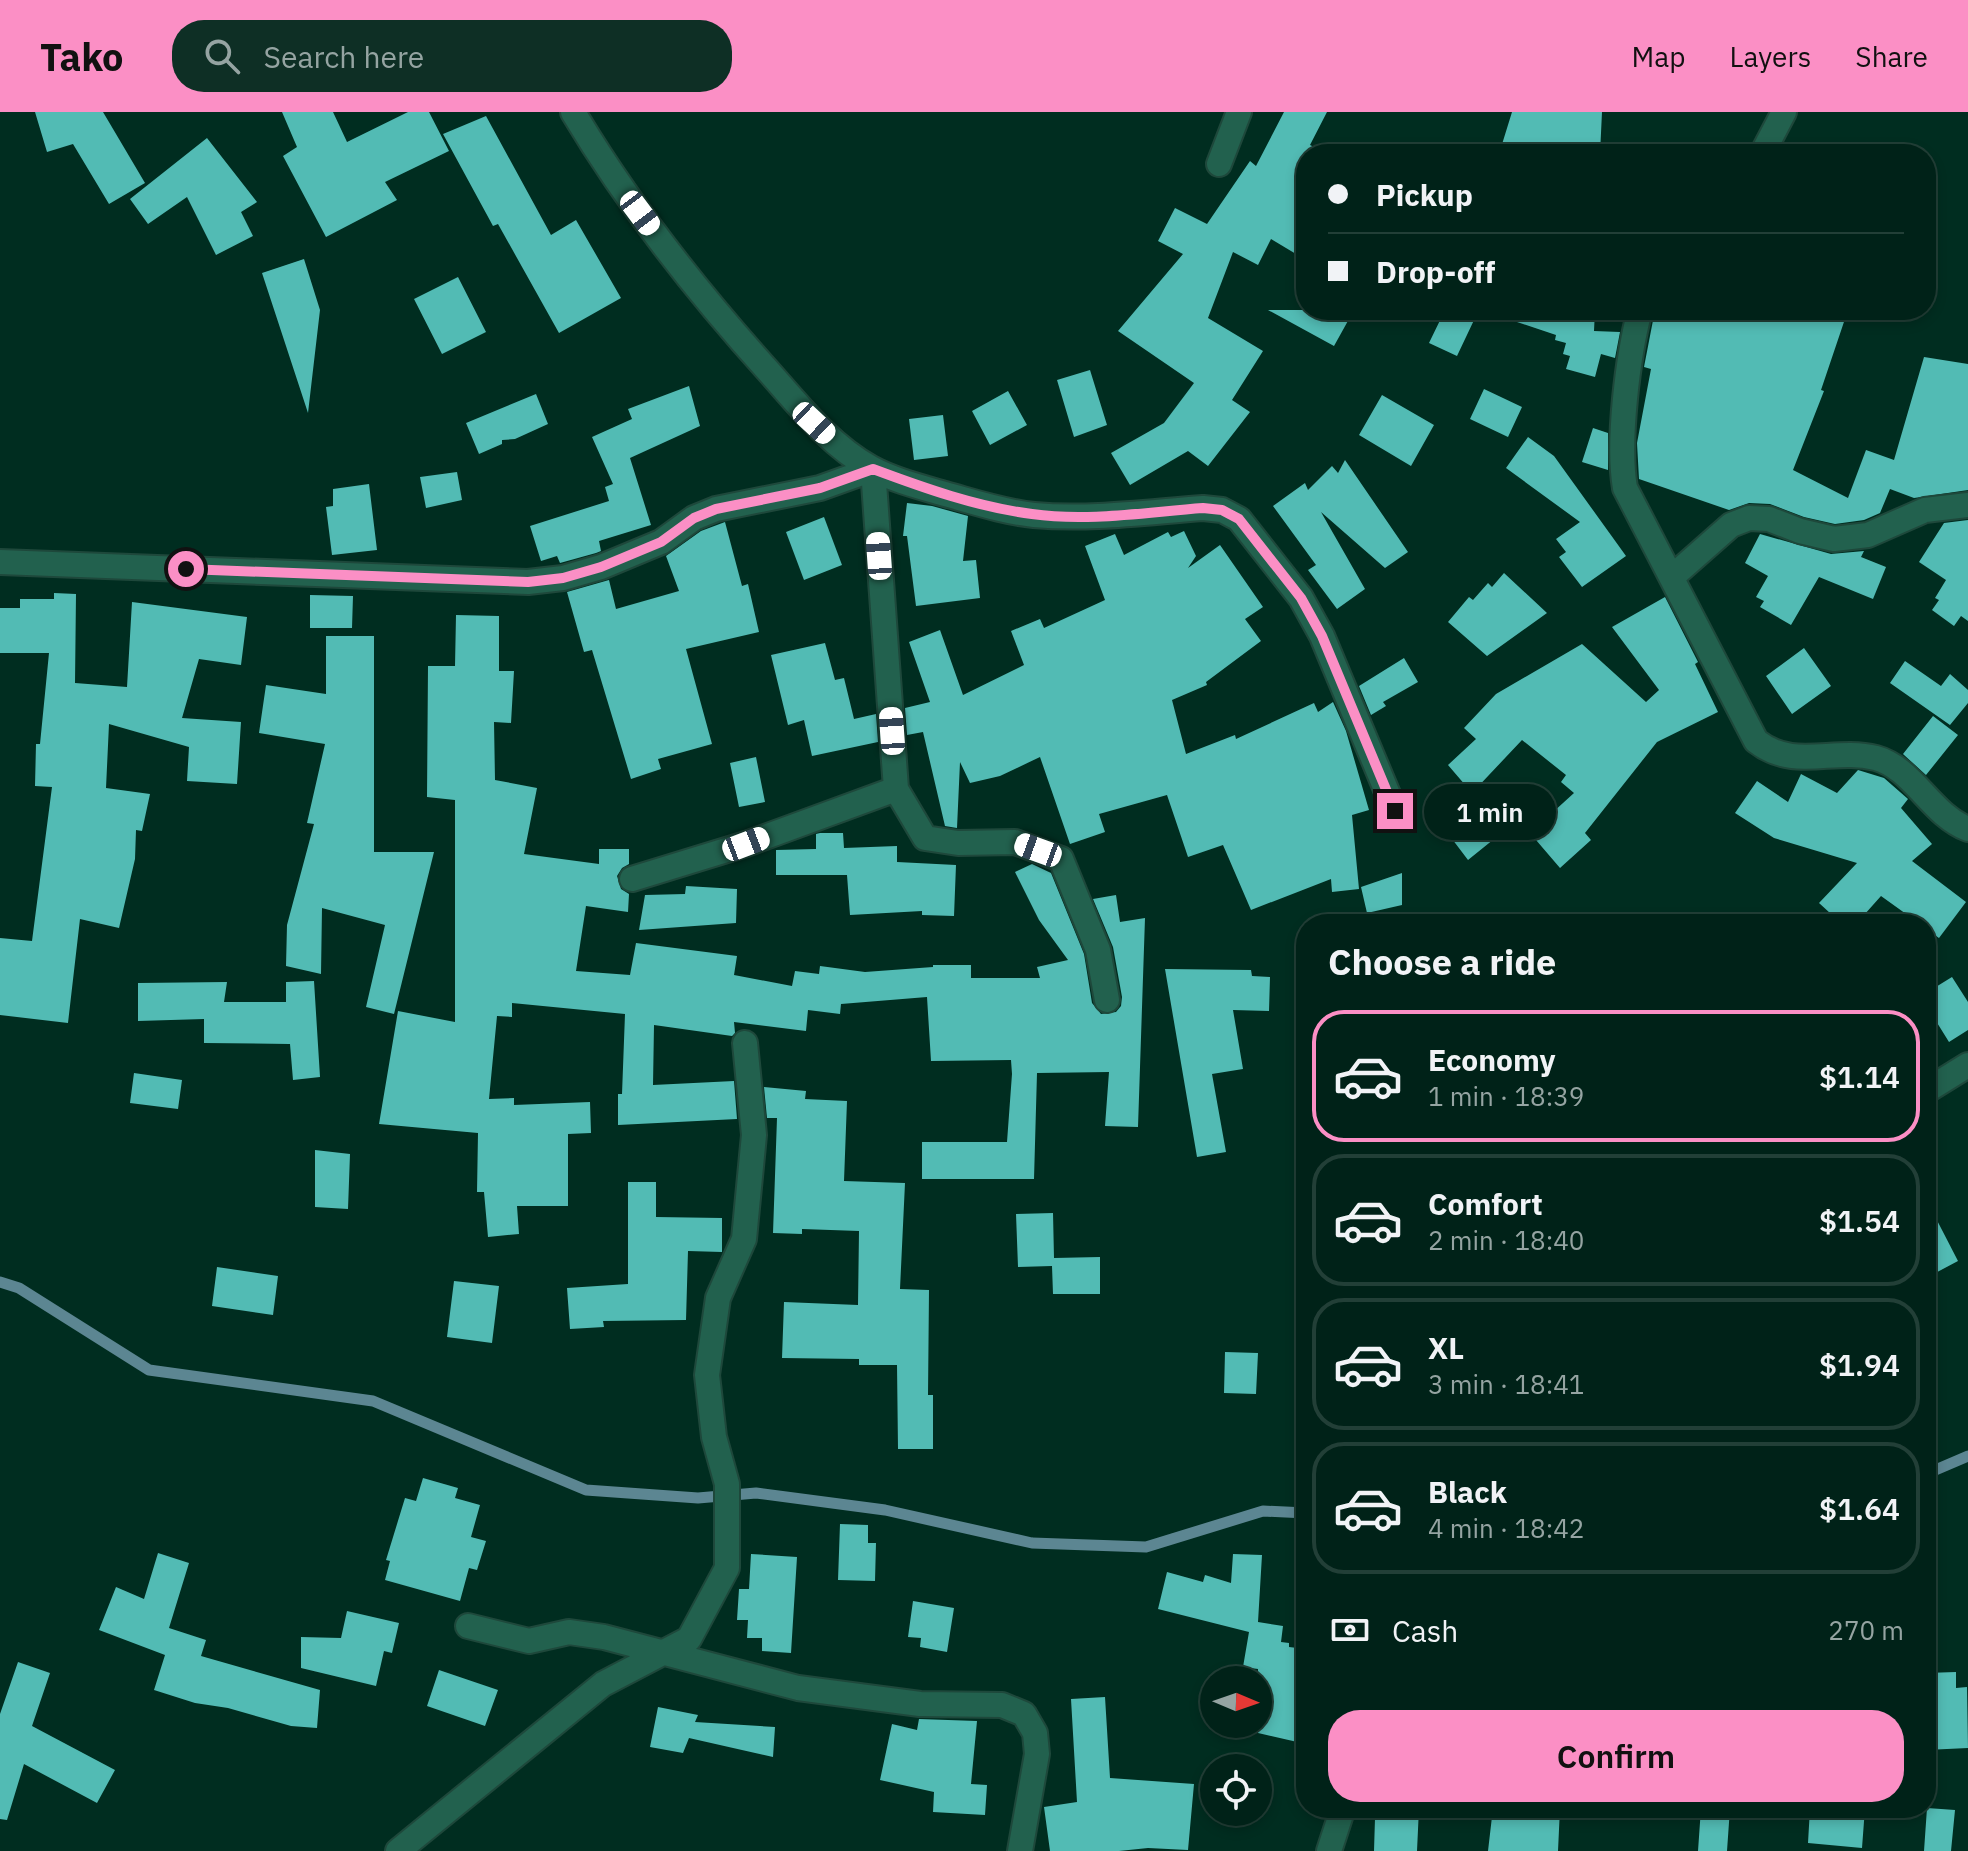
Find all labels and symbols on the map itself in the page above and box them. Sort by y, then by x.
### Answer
car [616,187,664,239]
car [788,398,840,448]
car [865,531,893,581]
route start [168,551,204,587]
car [878,706,906,756]
callout: 1 min [1423,783,1555,839]
route end [1377,793,1413,829]
car [719,824,773,864]
car [1011,831,1065,869]
north arrow [1200,1666,1272,1738]

